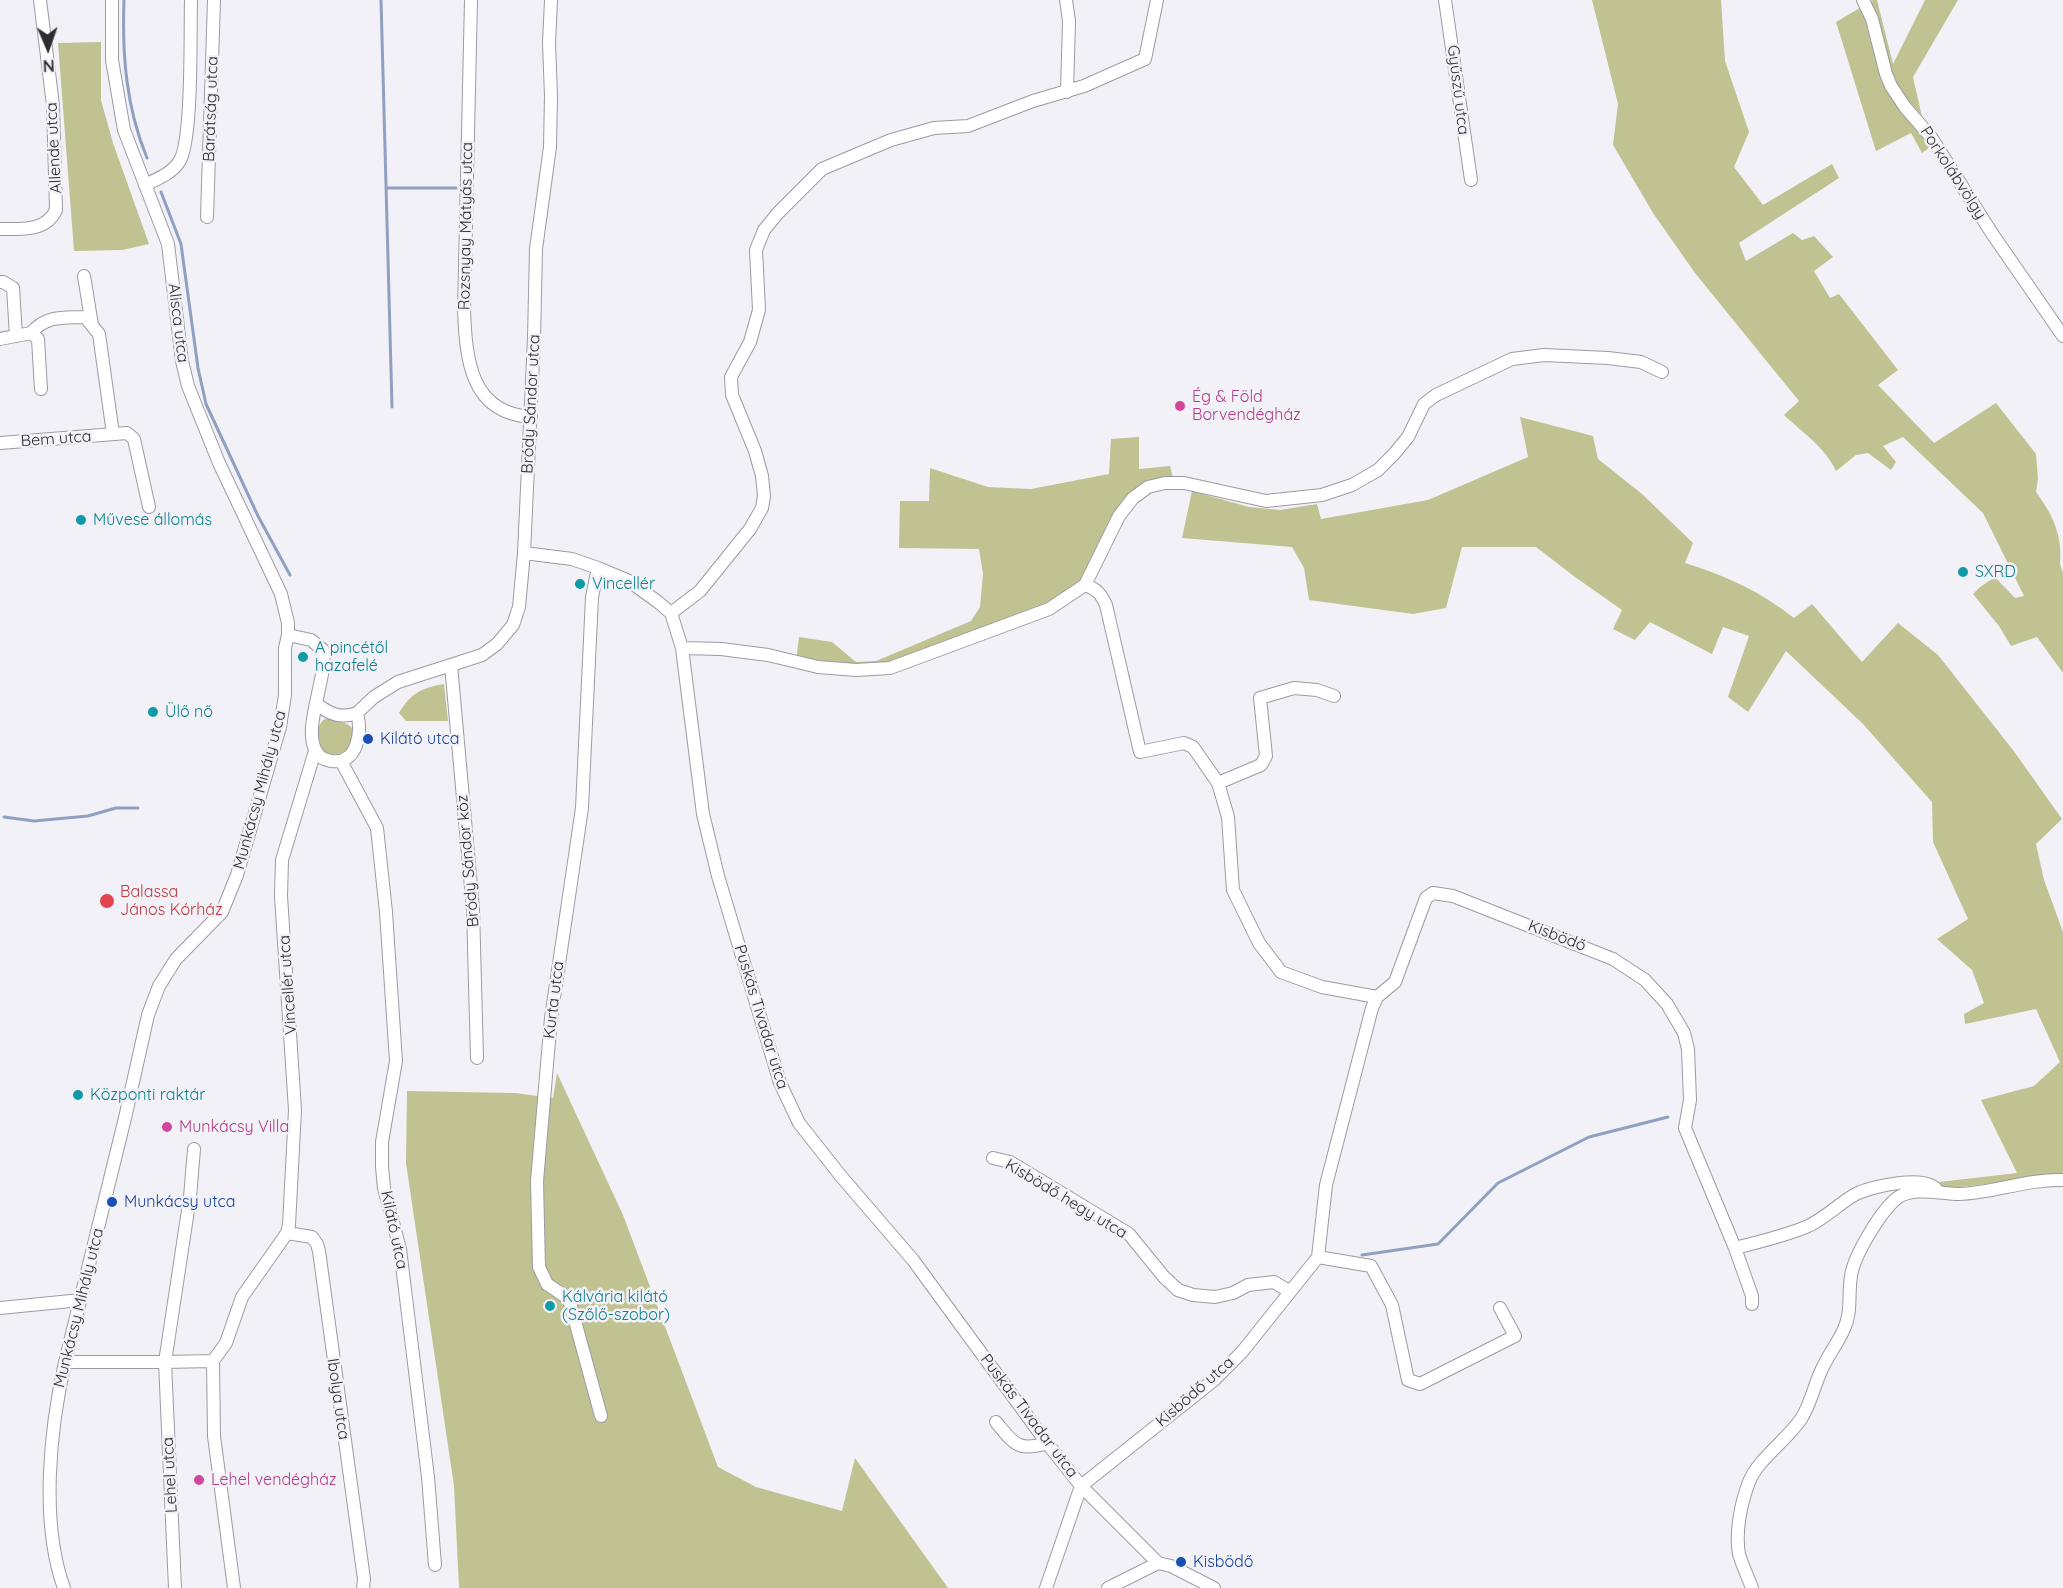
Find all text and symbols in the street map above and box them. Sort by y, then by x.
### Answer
north arrow [18,18,78,78]
street label: Gyűszű utca [1443,44,1473,136]
text: N [42,56,55,76]
street label: Barátság utca [200,56,222,162]
street label: Allende utca [42,102,66,194]
street label: Porkolábvölgy [1916,123,1990,223]
street label: Rozsnyay Mátyás utca [455,142,477,310]
street label: Alisca utca [164,282,192,364]
street label: Bródy Sándor utca [518,334,544,474]
place label: Ég & Föld Borvendégház [1192,387,1301,425]
marker: Ég & Föld Borvendégház [1173,399,1187,413]
street label: Bem utca [20,427,92,451]
place label: Művese állomás [93,510,212,530]
marker: Művese állomás [74,513,88,527]
place label: SXRD [1975,562,2016,582]
marker: SXRD [1956,565,1970,579]
place label: Vincellér [592,574,655,594]
marker: Vincellér [573,577,587,591]
place label: A pincétől hazafelé [315,638,388,676]
marker: A pincétől hazafelé [296,650,310,664]
place label: Ülő nő [165,702,213,722]
marker: Ülő nő [146,705,160,719]
street label: Munkácsy Mihály utca [230,708,290,872]
place label: Kilátó utca [380,729,459,749]
marker: Kilátó utca [361,732,375,746]
street label: Bródy Sándor köz [453,794,483,928]
place label: Balassa János Kórház [120,882,223,920]
marker: Balassa János Kórház [98,892,116,910]
street label: Kisbödő [1525,916,1589,956]
street label: Vincellér utca [275,935,301,1035]
street label: Puskás Tivadar utca [730,943,792,1091]
street label: Kurta utca [540,960,568,1040]
place label: Központi raktár [90,1085,205,1105]
marker: Központi raktár [71,1088,85,1102]
place label: Munkácsy Villa [179,1117,289,1137]
marker: Munkácsy Villa [160,1120,174,1134]
street label: Kisbödő hegy utca [1002,1155,1130,1243]
street label: Kilátó utca [376,1189,412,1271]
place label: Munkácsy utca [124,1192,235,1212]
marker: Munkácsy utca [105,1195,119,1209]
street label: Munkácsy Mihály utca [50,1226,108,1390]
place label: Kálvária kilátó (Szőlő-szobor) [562,1287,670,1325]
marker: Kálvária kilátó (Szőlő-szobor) [543,1299,557,1313]
street label: Puskás Tivadar utca [976,1350,1082,1482]
street label: Kisbödő utca [1152,1353,1238,1431]
street label: Ibolya utca [323,1357,353,1441]
street label: Lehel utca [158,1436,182,1514]
place label: Lehel vendégház [211,1470,336,1490]
marker: Lehel vendégház [192,1473,206,1487]
place label: Kisbödő [1193,1552,1253,1572]
marker: Kisbödő [1174,1555,1188,1569]

